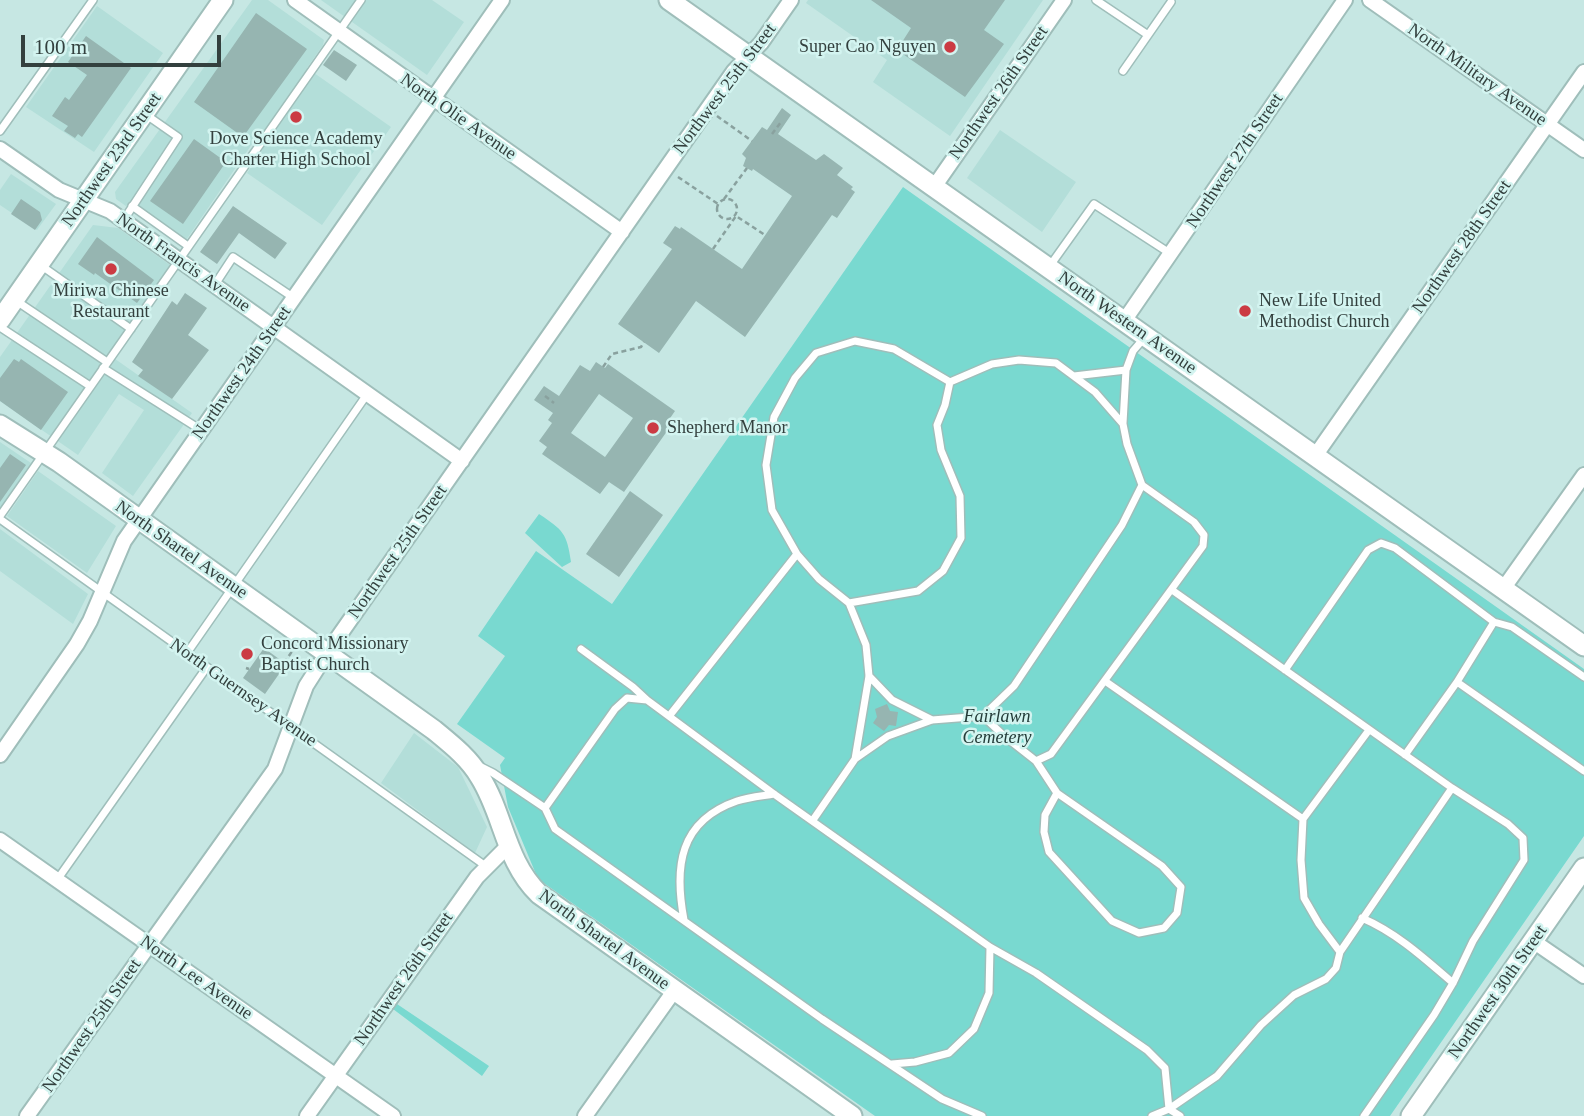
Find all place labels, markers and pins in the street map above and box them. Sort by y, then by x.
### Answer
place label: Super Cao Nguyen [799,36,936,58]
marker: Super Cao Nguyen [942,39,958,55]
marker: Dove Science Academy Charter High School [288,109,304,125]
place label: Dove Science Academy Charter High School [210,128,382,170]
marker: Miriwa Chinese Restaurant [103,261,119,277]
place label: Miriwa Chinese Restaurant [53,280,169,322]
place label: New Life United Methodist Church [1259,290,1389,332]
marker: New Life United Methodist Church [1237,303,1253,319]
place label: Shepherd Manor [667,417,787,439]
marker: Shepherd Manor [645,420,661,436]
place label: Concord Missionary Baptist Church [261,633,408,676]
marker: Concord Missionary Baptist Church [239,646,255,662]

